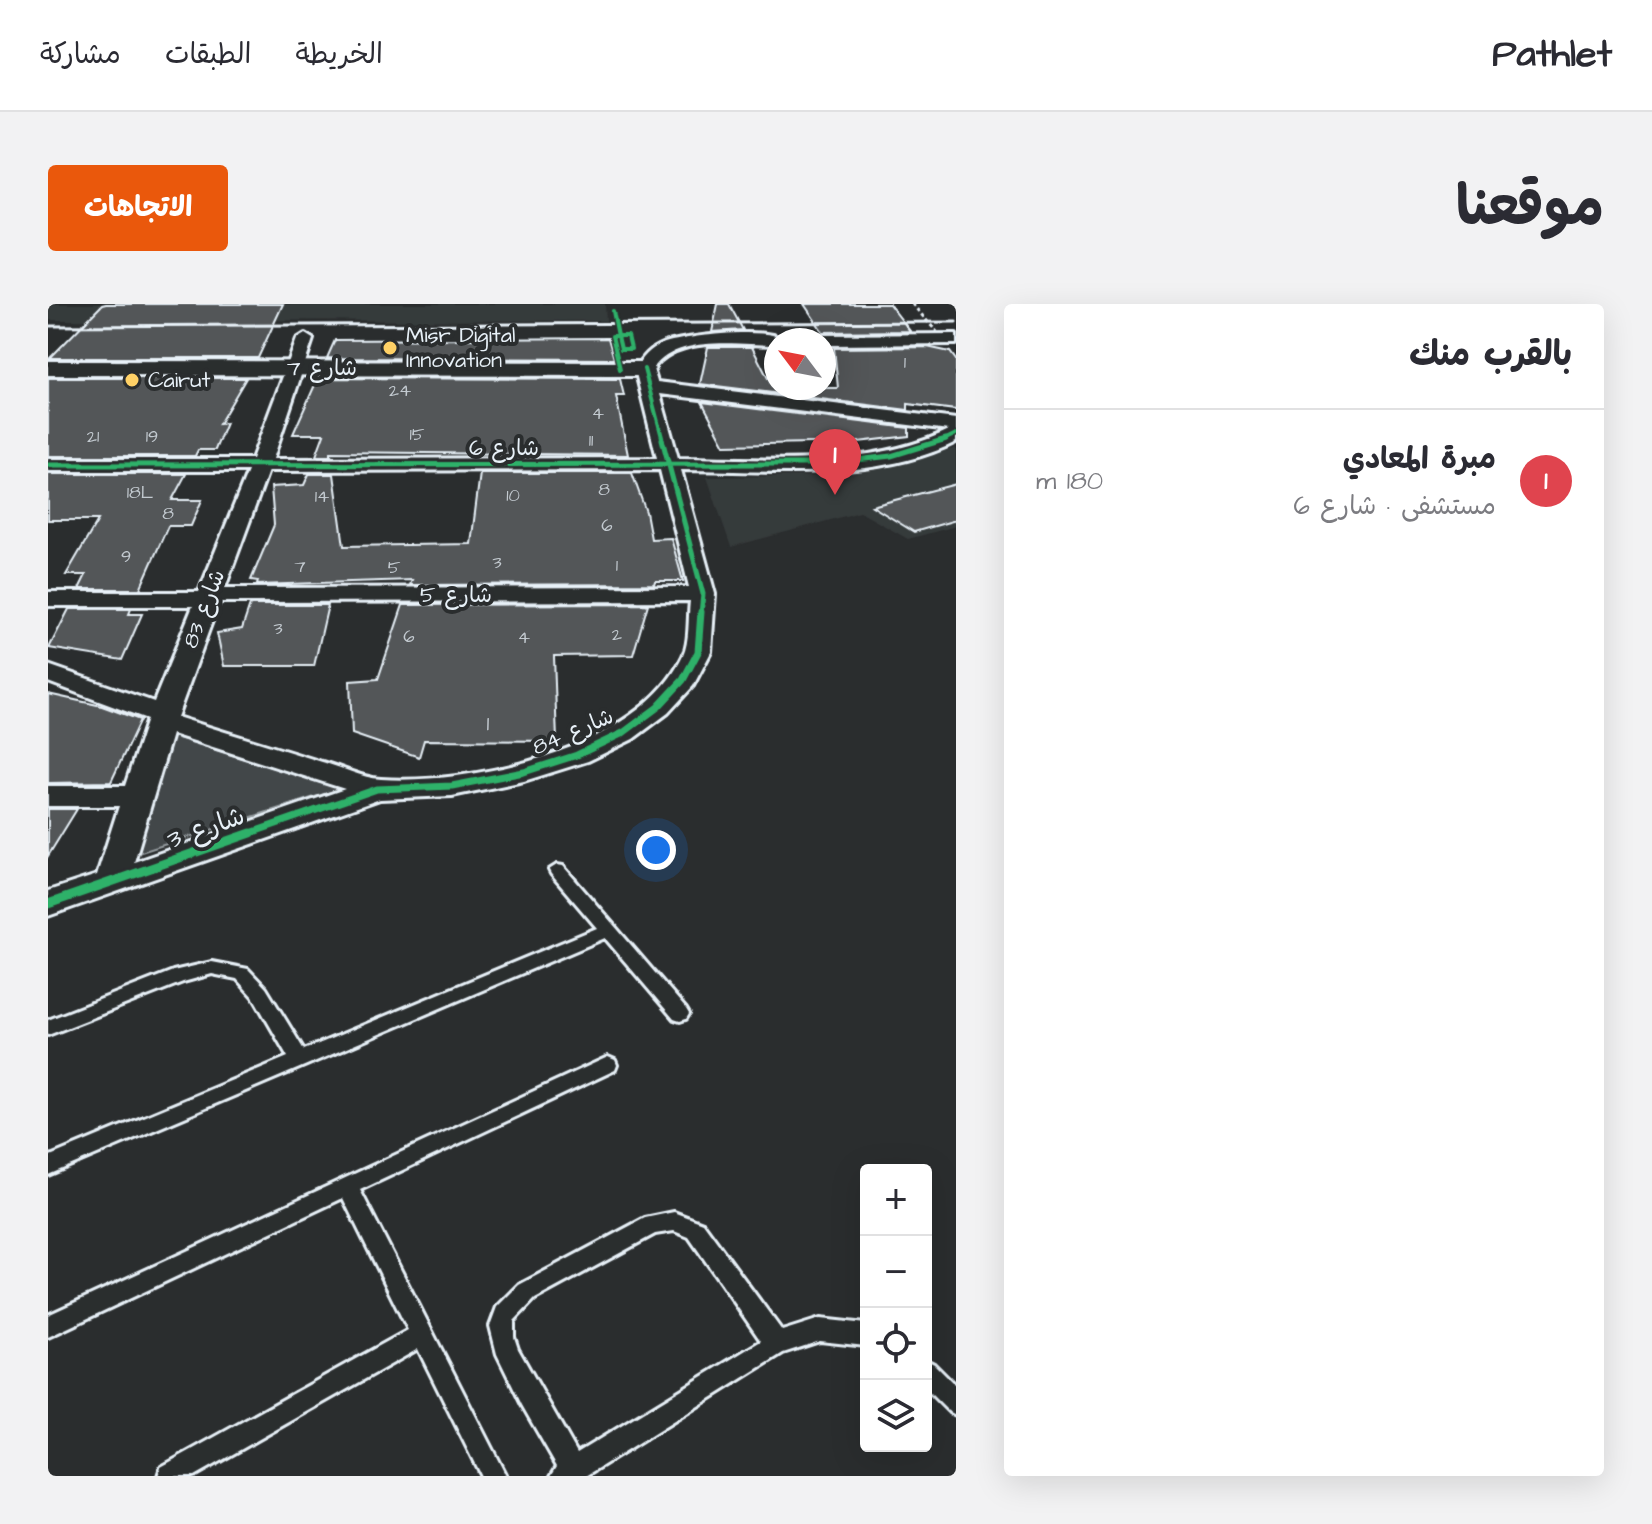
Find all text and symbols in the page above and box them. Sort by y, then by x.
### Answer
text: Pathlet [1492,29,1612,81]
text: مشاركة [40,35,121,74]
text: الطبقات [165,35,251,74]
text: الخريطة [295,35,383,74]
button: الاتجاهات [48,165,228,251]
text: موقعنا [1456,169,1604,247]
place label: Misr Digital Innovation [406,320,515,376]
north arrow [764,328,836,400]
text: بالقرب منك [1409,331,1572,379]
marker: Misr Digital Innovation [381,339,399,357]
house number: 1 [904,350,906,375]
street label: شارع 7 [287,353,357,384]
place label: Cairut [148,365,210,396]
marker: Cairut [123,371,141,389]
house number: 24 [389,378,411,403]
house number: 4 [592,401,604,426]
house number: 15 [409,422,425,447]
house number: 21 [87,424,99,449]
house number: 19 [146,424,158,449]
house number: 11 [589,428,593,453]
pin: 1 [809,429,861,495]
street label: شارع 6 [469,433,539,464]
text: مبرة المعادي [1343,438,1496,480]
text: 180 m [1036,463,1103,499]
text: 1 [1544,463,1548,499]
house number: 8 [598,477,610,502]
house number: 18L [127,480,154,505]
house number: 10 [506,483,520,508]
house number: 14 [315,484,329,509]
text: مستشفى · شارع 6 [1293,488,1496,524]
house number: 8 [162,501,174,526]
house number: 6 [601,513,613,538]
house number: 9 [121,544,131,569]
house number: 3 [492,550,502,575]
house number: 1 [616,553,618,578]
house number: 7 [294,554,306,579]
house number: 5 [388,555,401,580]
street label: شارع 83 [175,565,233,653]
street label: شارع 5 [420,580,492,611]
house number: 3 [273,616,283,641]
house number: 2 [612,622,623,647]
house number: 6 [403,624,415,649]
house number: 4 [518,625,530,650]
street label: شارع 84 [528,701,618,763]
house number: 1 [487,708,490,739]
street label: شارع 3 [162,798,250,858]
your location [636,830,676,870]
map controls [860,1164,932,1452]
button: + [860,1164,932,1236]
button: − [860,1236,932,1308]
button: locate [860,1308,932,1380]
button: layers [860,1380,932,1452]

